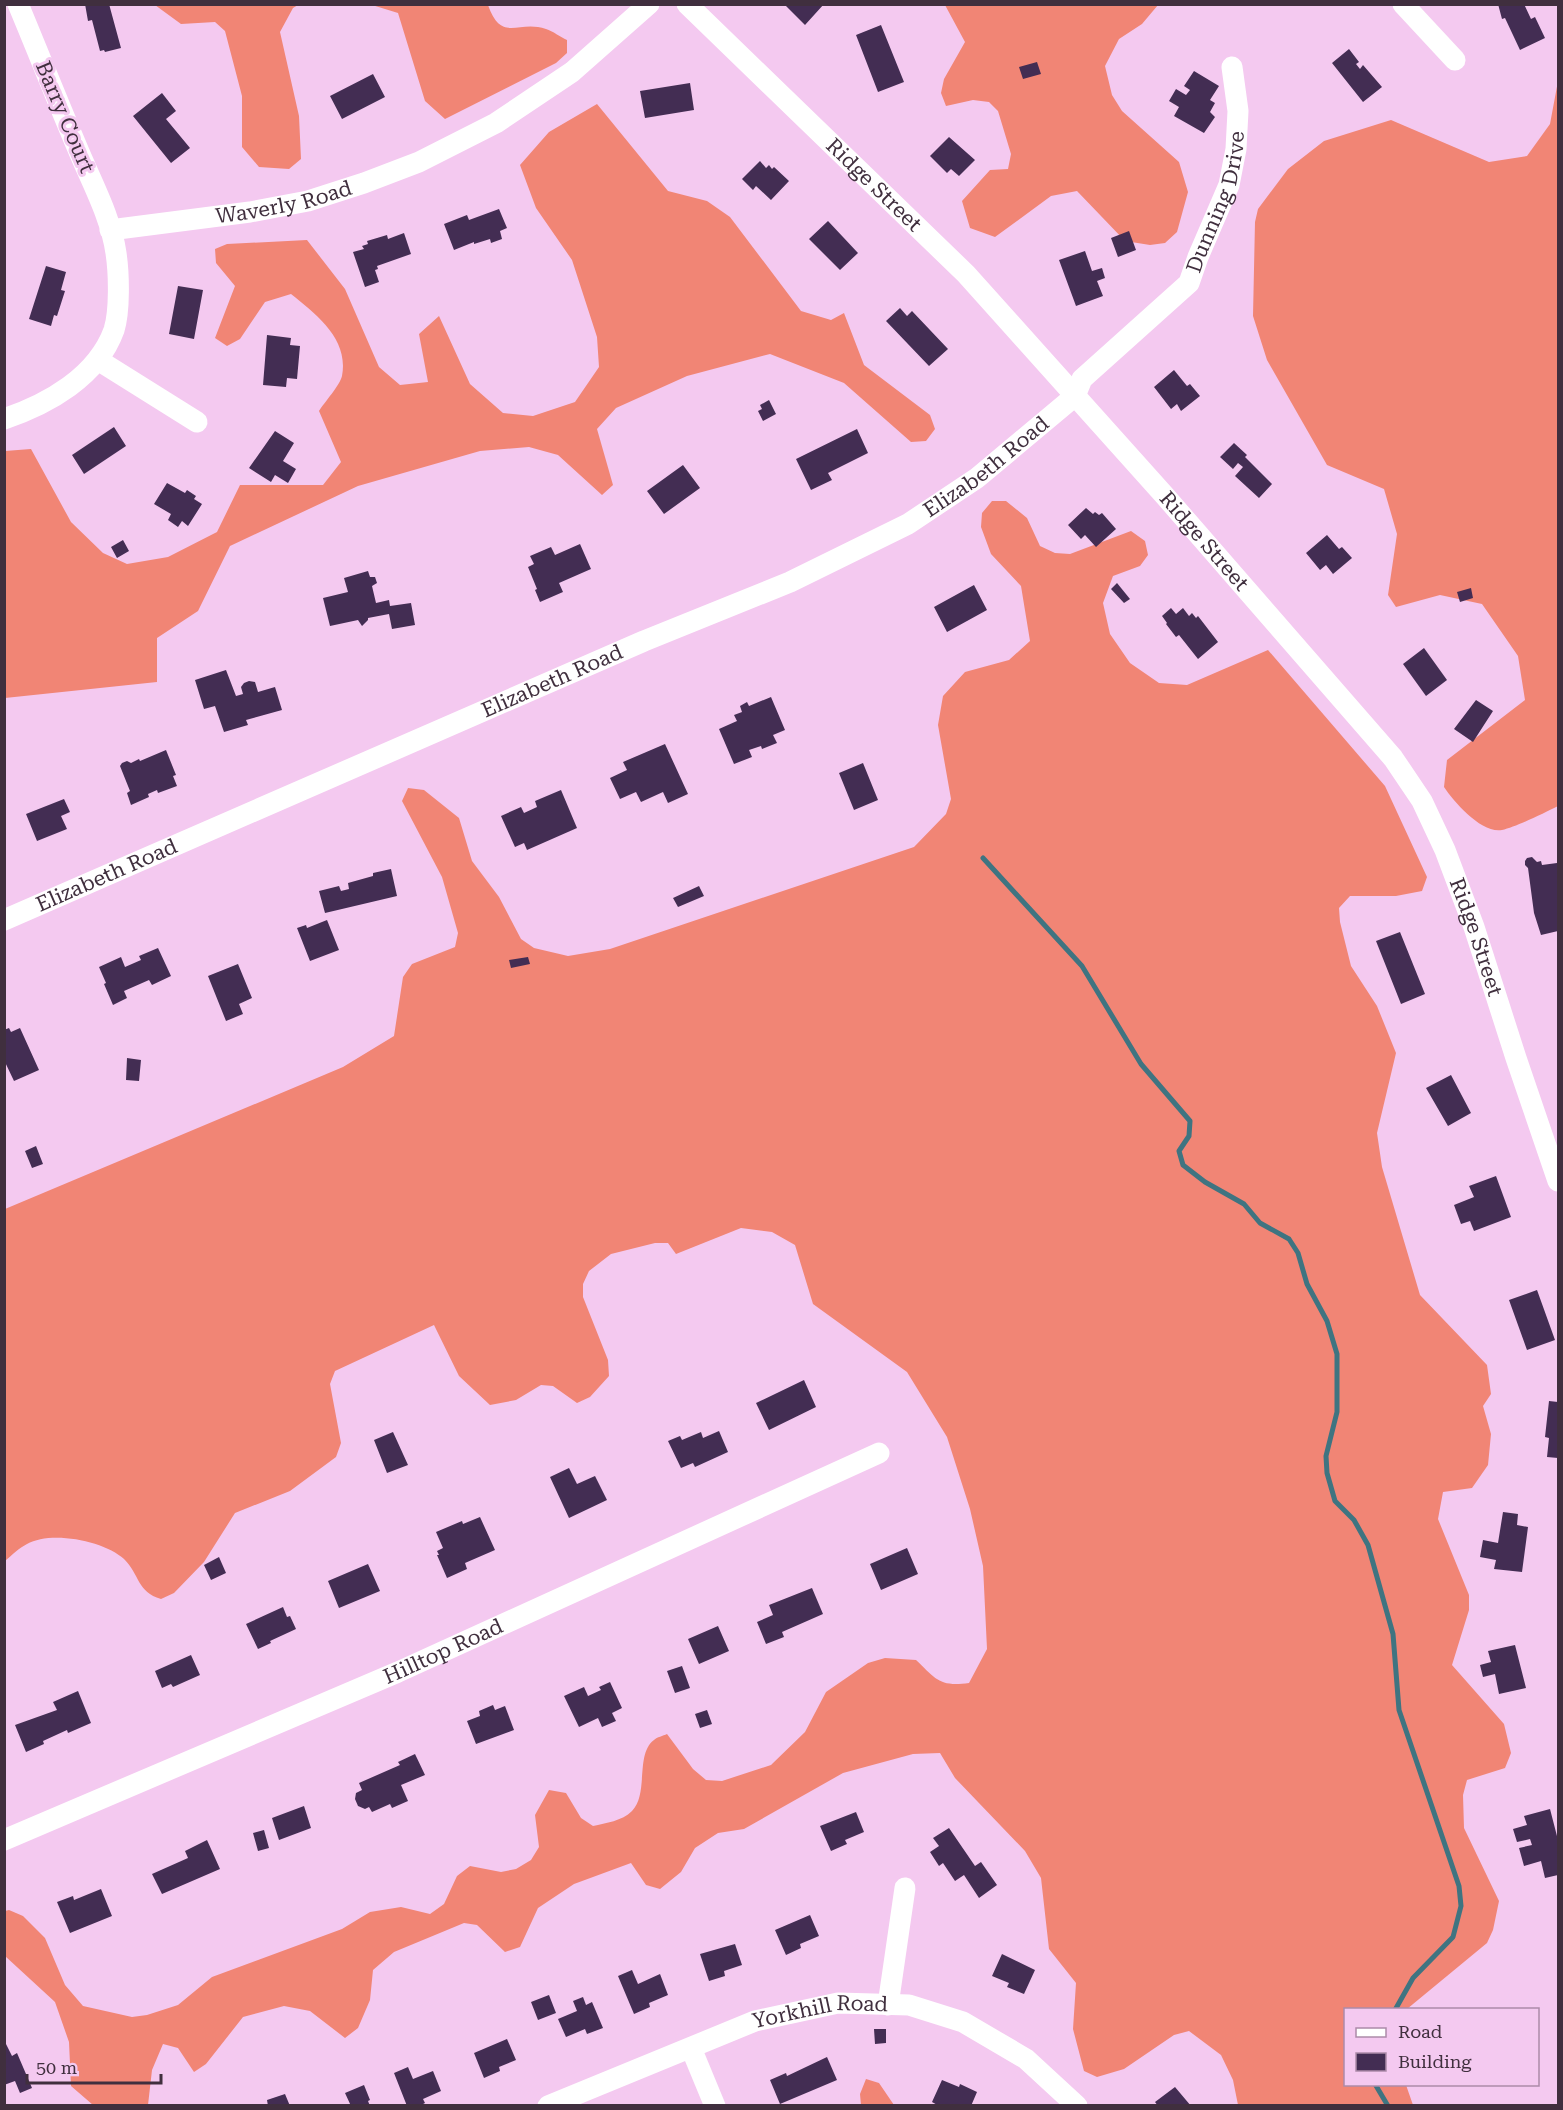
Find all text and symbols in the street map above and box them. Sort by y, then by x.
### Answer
street label: Barry Court [31,58,99,176]
street label: Dunning Drive [1181,131,1249,276]
street label: Ridge Street [821,133,927,236]
street label: Waverly Road [214,176,355,228]
street label: Elizabeth Road [919,411,1054,522]
street label: Ridge Street [1155,487,1254,595]
street label: Elizabeth Road [478,640,627,722]
street label: Elizabeth Road [32,834,181,916]
street label: Ridge Street [1445,874,1507,999]
street label: Hilltop Road [380,1614,507,1689]
street label: Yorkhill Road [750,1991,889,2033]
legend [1344,2008,1539,2086]
text: Road [1398,2021,1443,2042]
scale bar [27,2047,160,2085]
text: Building [1398,2051,1472,2072]
text: 50 m [36,2057,77,2078]

